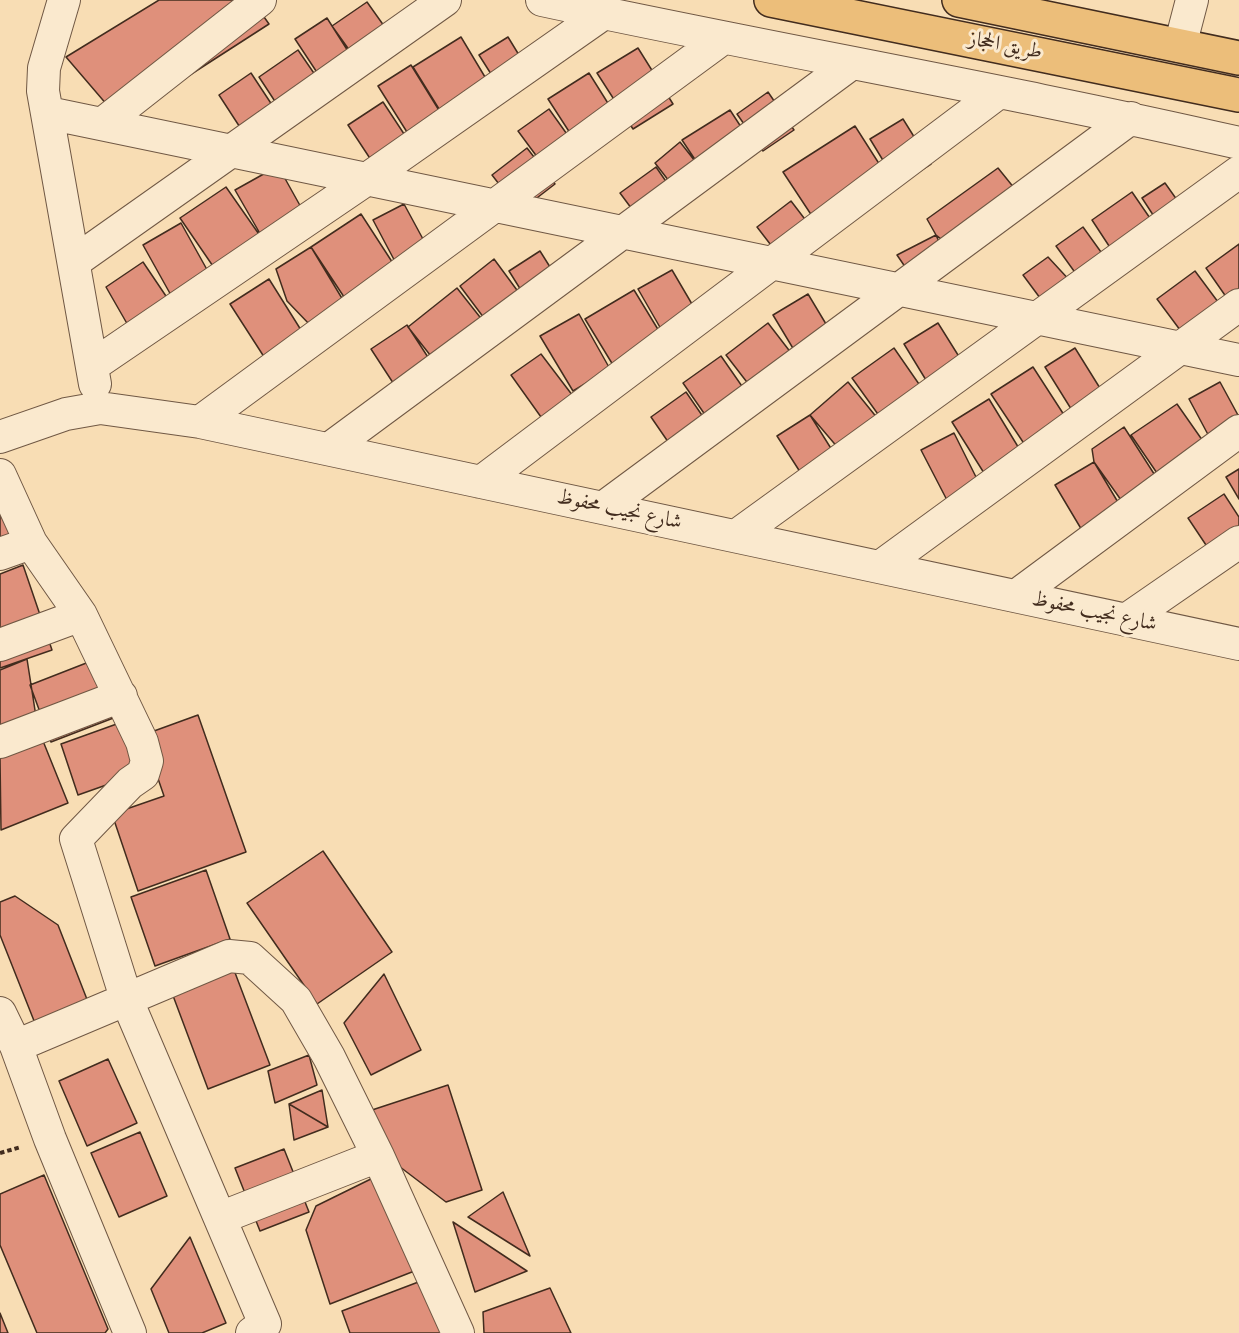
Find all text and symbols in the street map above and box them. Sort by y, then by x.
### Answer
street label: طريق الحجاز [966,27,1044,67]
street label: شارع نجيب محفوظ [554,485,684,537]
street label: شارع نجيب محفوظ [1029,587,1159,639]

